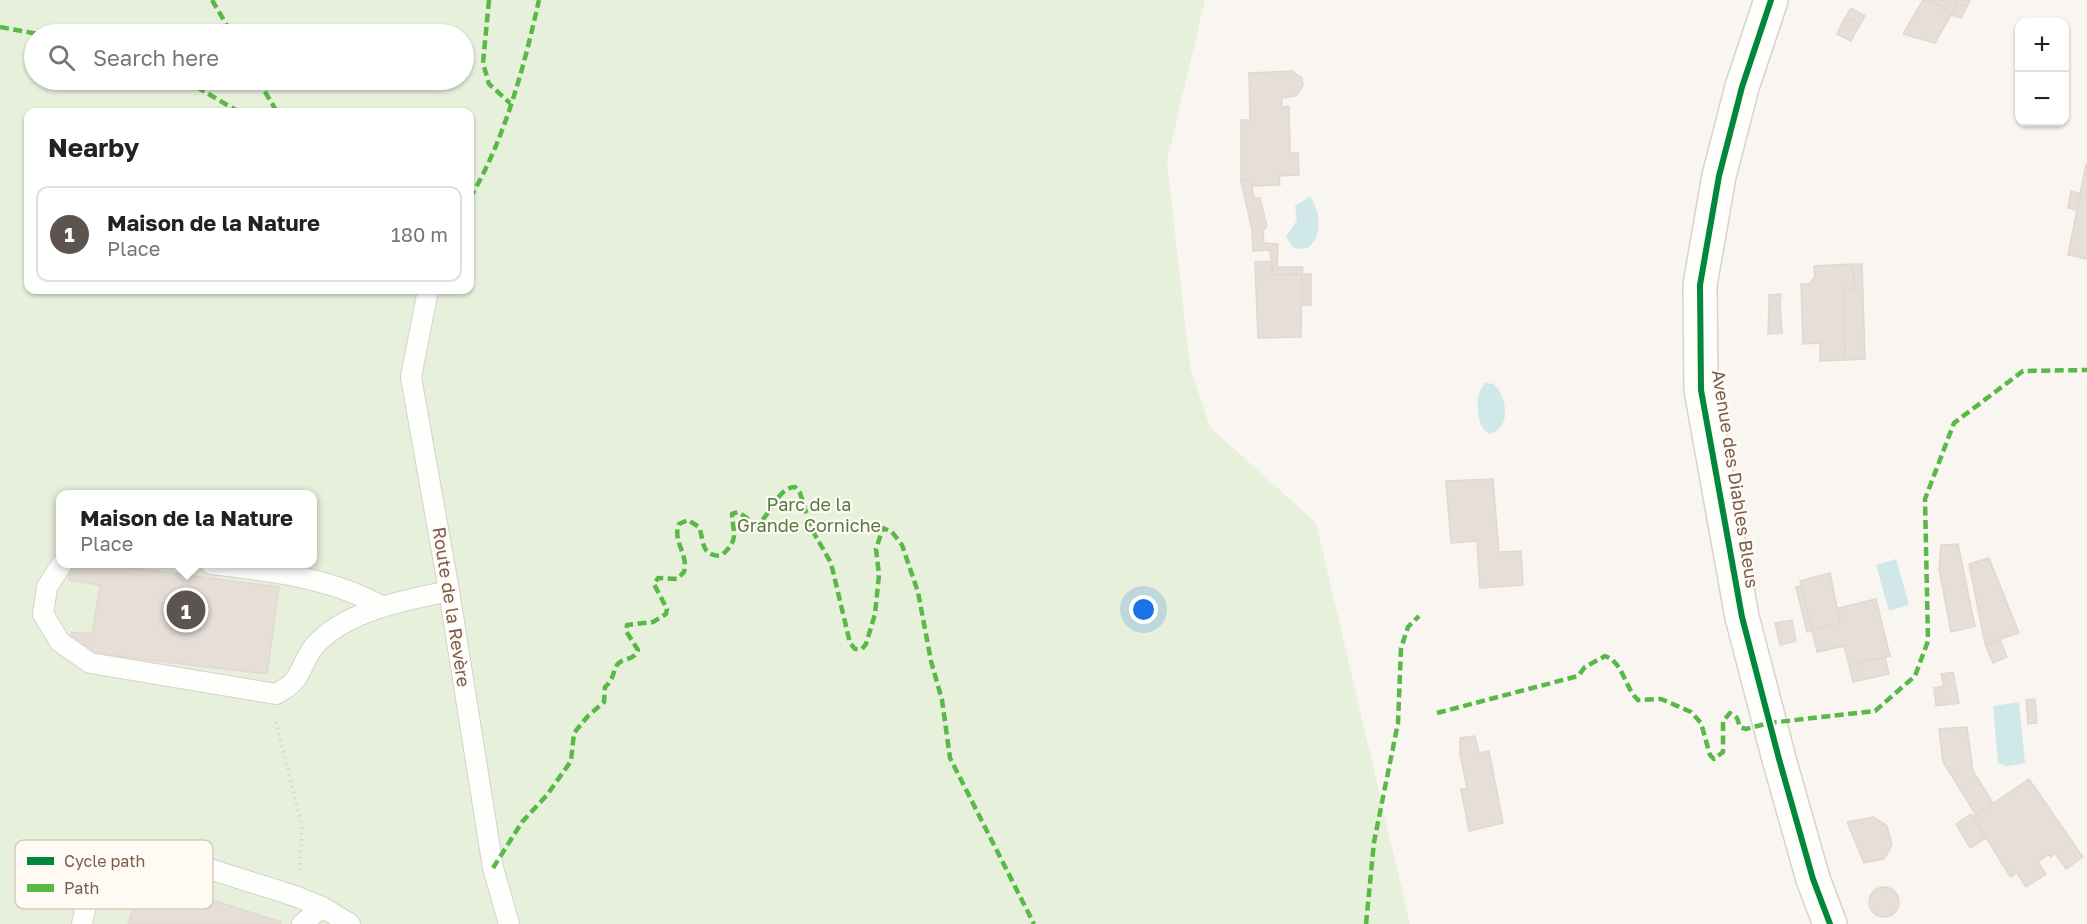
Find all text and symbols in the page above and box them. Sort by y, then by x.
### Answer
map controls [2015,18,2069,126]
button: + [2015,18,2069,72]
search box [24,24,474,90]
icon: search [45,41,78,74]
text: Search here [93,44,219,71]
button: − [2015,72,2069,126]
text: Nearby [48,132,139,163]
text: Maison de la Nature [107,209,320,236]
text: 1 [64,222,75,246]
text: 180 m [391,222,448,246]
text: Place [107,236,160,260]
street label: Avenue des Diables Bleus [1708,368,1764,590]
popup [56,490,317,568]
park label: Parc de la Grande Corniche [737,493,881,536]
text: Maison de la Nature [80,504,293,531]
street label: Route de la Revère [428,525,476,689]
text: Place [80,531,133,555]
pin: 1 [166,588,206,632]
your location [1129,595,1158,624]
legend [15,840,213,909]
text: Cycle path [64,851,145,871]
text: Path [64,878,99,898]

